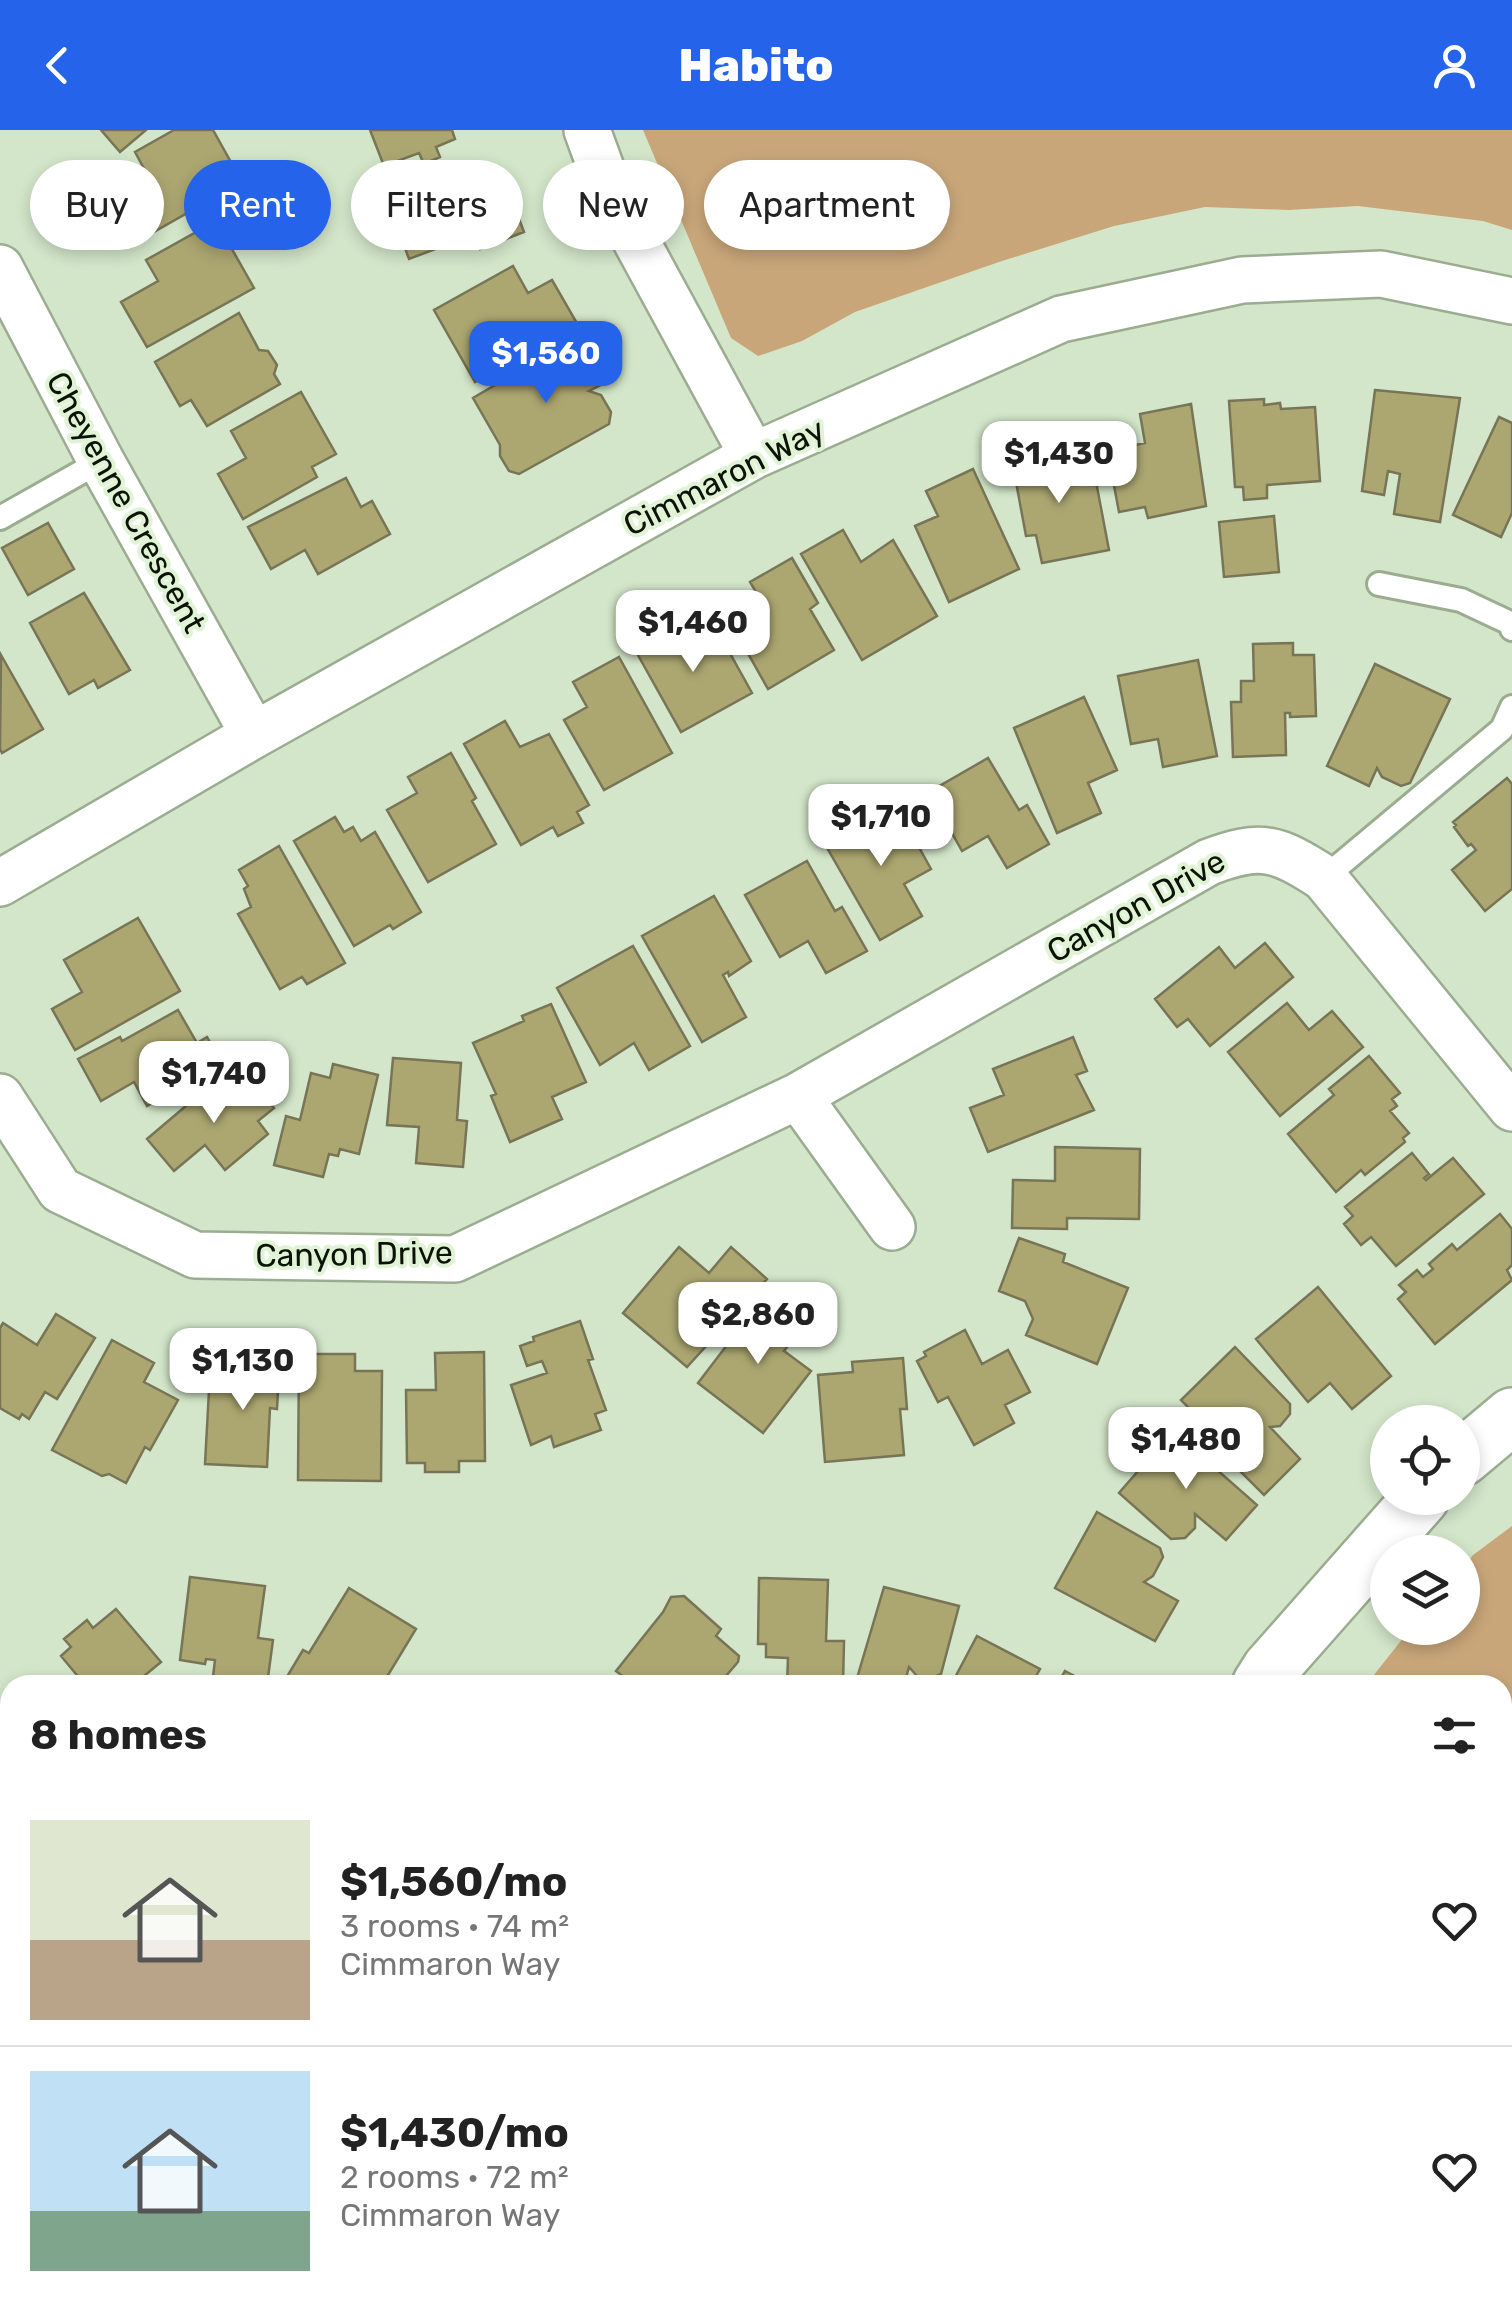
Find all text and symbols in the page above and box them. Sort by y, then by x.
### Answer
icon: back [30,38,85,93]
icon: person [1427,38,1482,93]
text: Habito [679,39,833,92]
chip: Buy [30,160,164,250]
chip: Rent [184,160,331,250]
chip: Filters [351,160,523,250]
chip: New [543,160,684,250]
chip: Apartment [704,160,950,250]
pin: $1,560 [465,321,627,406]
text: $1,560 [491,334,601,372]
street label: Cheyenne Crescent [39,365,213,639]
street label: Cimmaron Way [617,410,831,544]
pin: $1,430 [978,421,1140,506]
text: $1,430 [1004,434,1114,472]
pin: $1,460 [612,590,774,675]
text: $1,460 [638,603,748,641]
pin: $1,710 [800,784,962,869]
text: $1,710 [830,797,932,835]
street label: Canyon Drive [1040,841,1232,971]
pin: $1,740 [133,1041,295,1126]
text: $1,740 [161,1054,267,1092]
street label: Canyon Drive [255,1233,453,1275]
pin: $2,860 [677,1282,839,1367]
text: $2,860 [700,1295,816,1333]
pin: $1,130 [162,1328,324,1413]
text: $1,130 [192,1341,294,1379]
map controls [1370,1405,1480,1645]
button: locate [1370,1405,1480,1515]
pin: $1,480 [1105,1407,1267,1492]
text: $1,480 [1130,1420,1242,1458]
button: layers [1370,1535,1480,1645]
icon: filters [1427,1708,1482,1763]
text: 8 homes [30,1710,207,1760]
text: $1,560/mo [340,1857,567,1907]
icon: home [110,1860,230,1980]
icon: heart [1427,1893,1482,1948]
text: 3 rooms · 74 m² [340,1907,569,1945]
text: Cimmaron Way [340,1945,560,1983]
text: $1,430/mo [340,2108,569,2158]
icon: home [110,2111,230,2231]
icon: heart [1427,2144,1482,2199]
text: 2 rooms · 72 m² [340,2158,569,2196]
text: Cimmaron Way [340,2196,560,2234]

